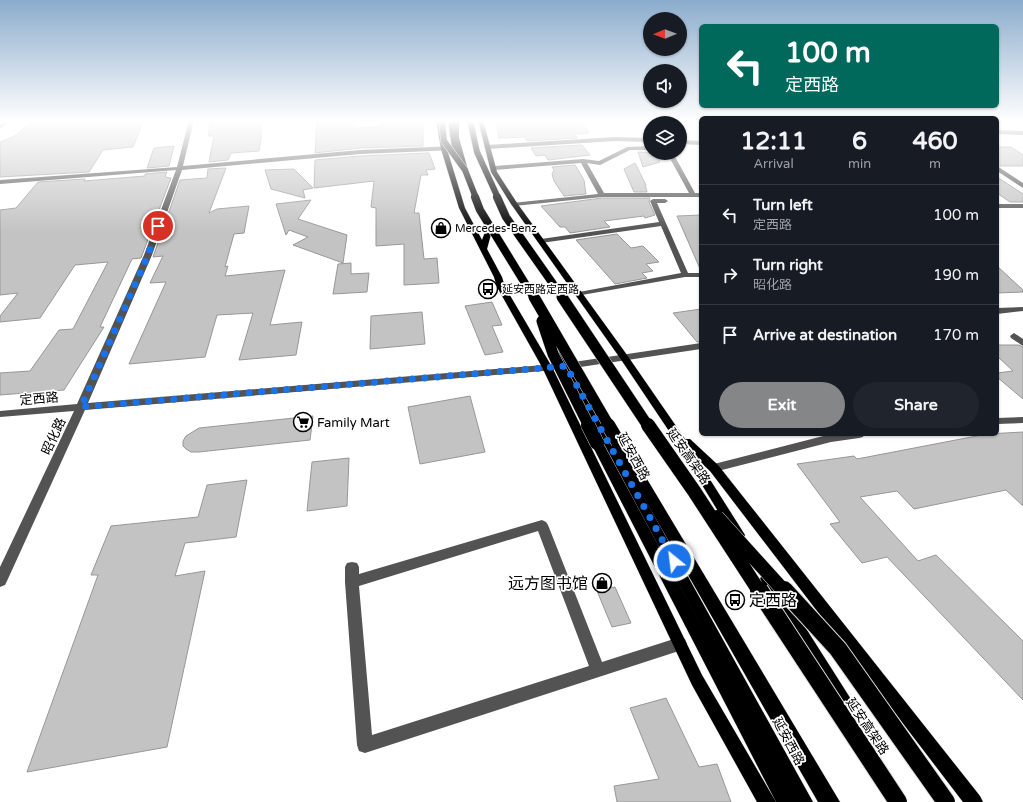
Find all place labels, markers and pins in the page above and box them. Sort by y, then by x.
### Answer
pin [141,209,175,243]
shop icon: Mercedes-Benz [430,217,452,239]
place label: Mercedes-Benz [455,222,537,235]
bus stop icon: 延安西路定西路 [477,278,499,300]
place label: 延安西路定西路 [502,283,579,296]
supermarket icon: Family Mart [292,411,314,433]
place label: Family Mart [317,415,390,431]
shop icon: 远方图书馆 [591,572,613,594]
place label: 远方图书馆 [508,574,588,594]
bus stop icon: 定西路 [724,589,746,611]
place label: 定西路 [749,591,797,611]

